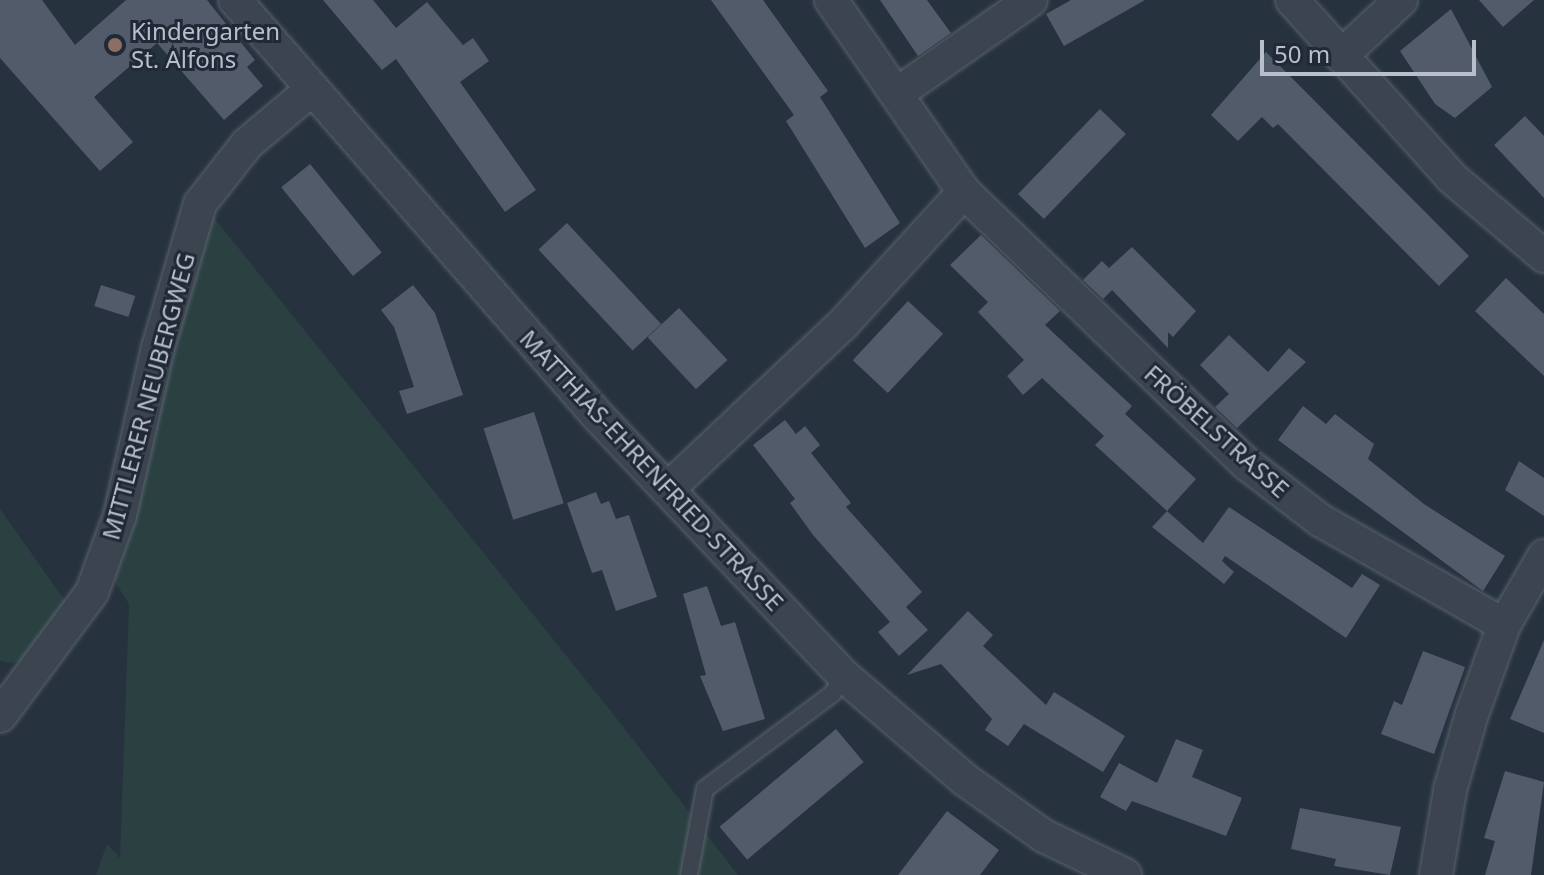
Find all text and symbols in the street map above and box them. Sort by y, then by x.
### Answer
place label: Kindergarten St. Alfons [131,17,280,73]
scale bar [1264,24,1480,74]
marker: Kindergarten St. Alfons [106,36,124,54]
text: 50 m [1274,37,1330,70]
street label: MITTLERER NEUBERGWEG [96,249,200,543]
street label: MATTHIAS-EHRENFRIED-STRASSE [514,324,790,616]
street label: FRÖBELSTRASSE [1139,359,1295,503]

